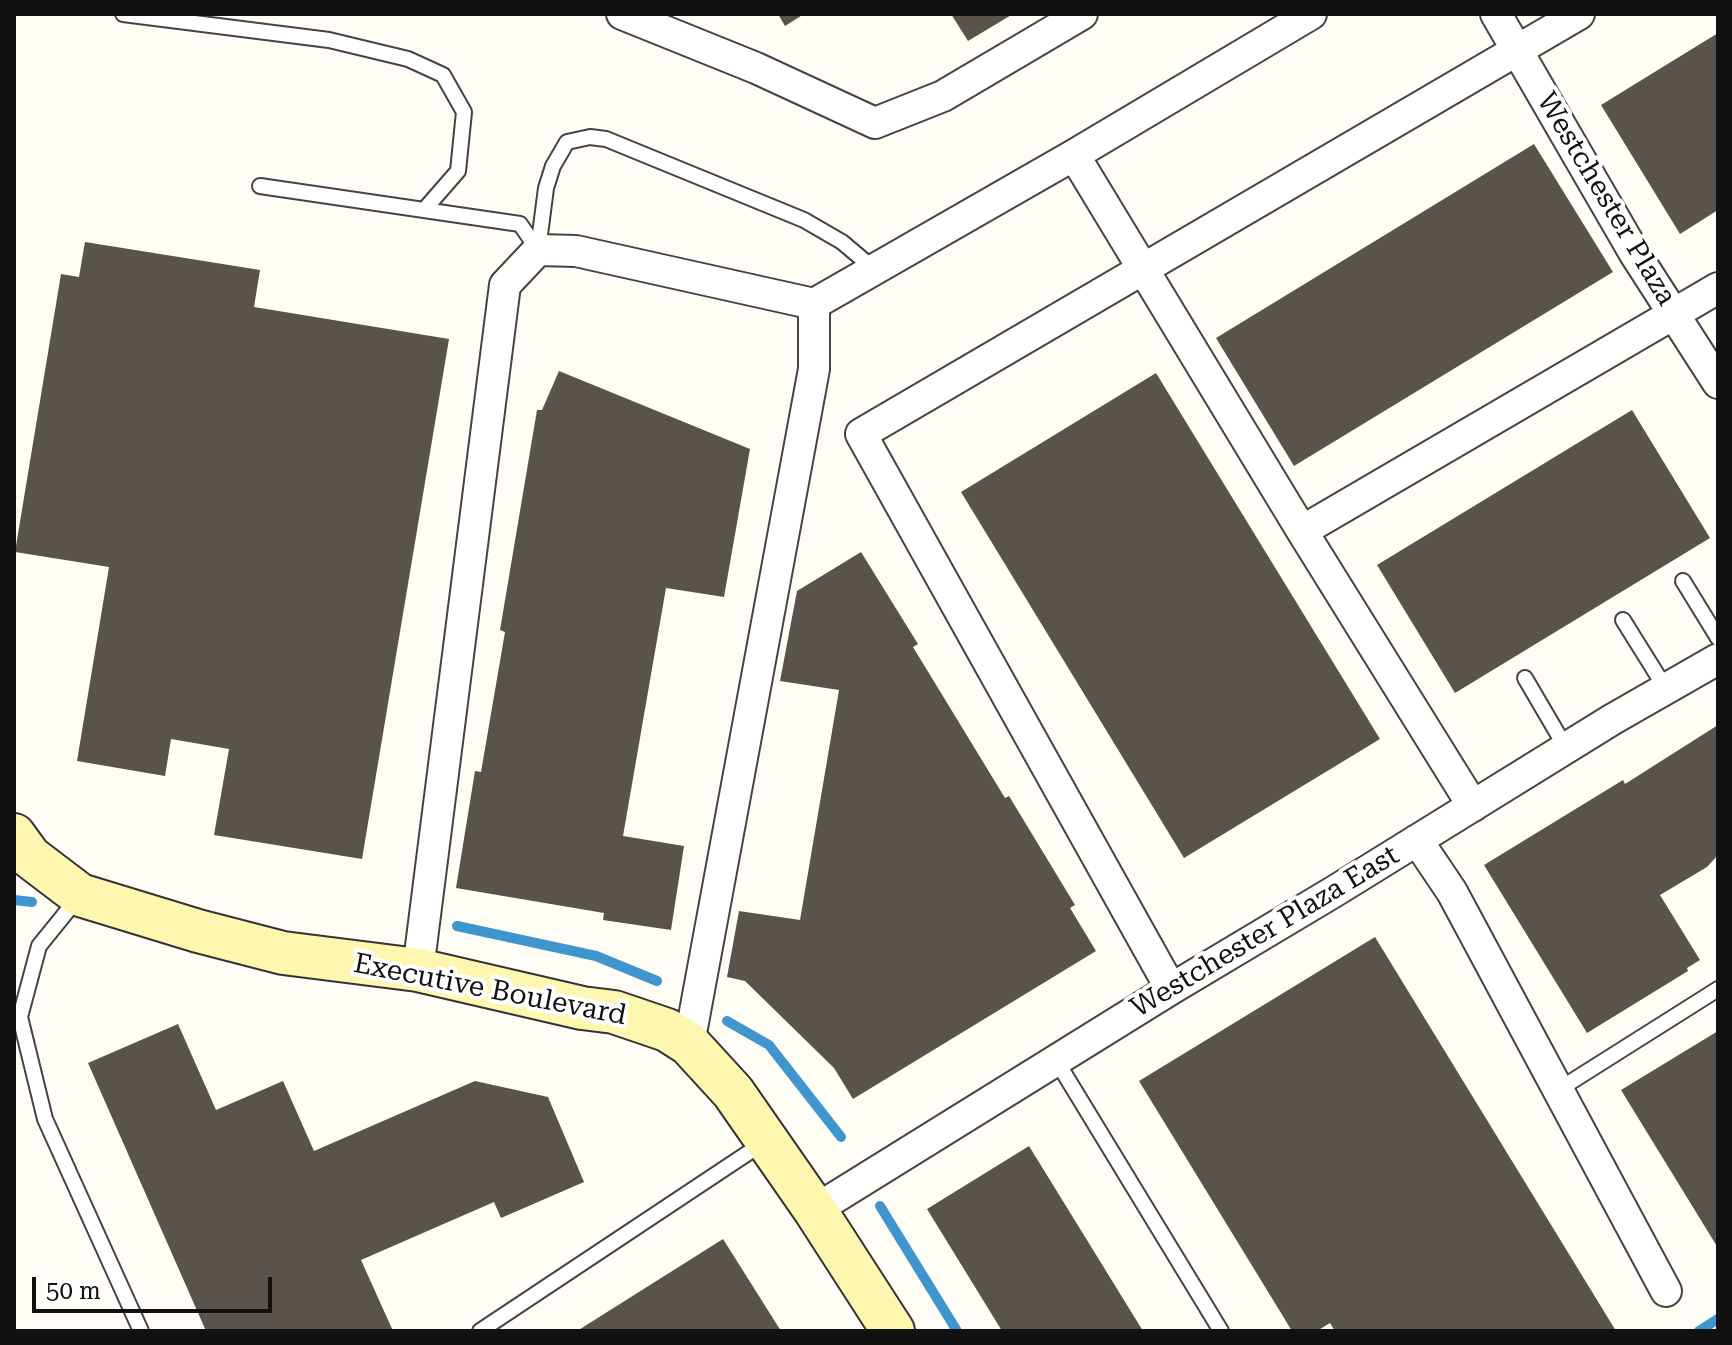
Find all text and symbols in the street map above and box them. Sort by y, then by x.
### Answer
street label: Westchester Plaza [1529,86,1683,312]
street label: Westchester Plaza East [1125,839,1405,1025]
street label: Executive Boulevard [351,947,629,1033]
scale bar [36,1261,276,1311]
text: 50 m [46,1277,101,1305]

